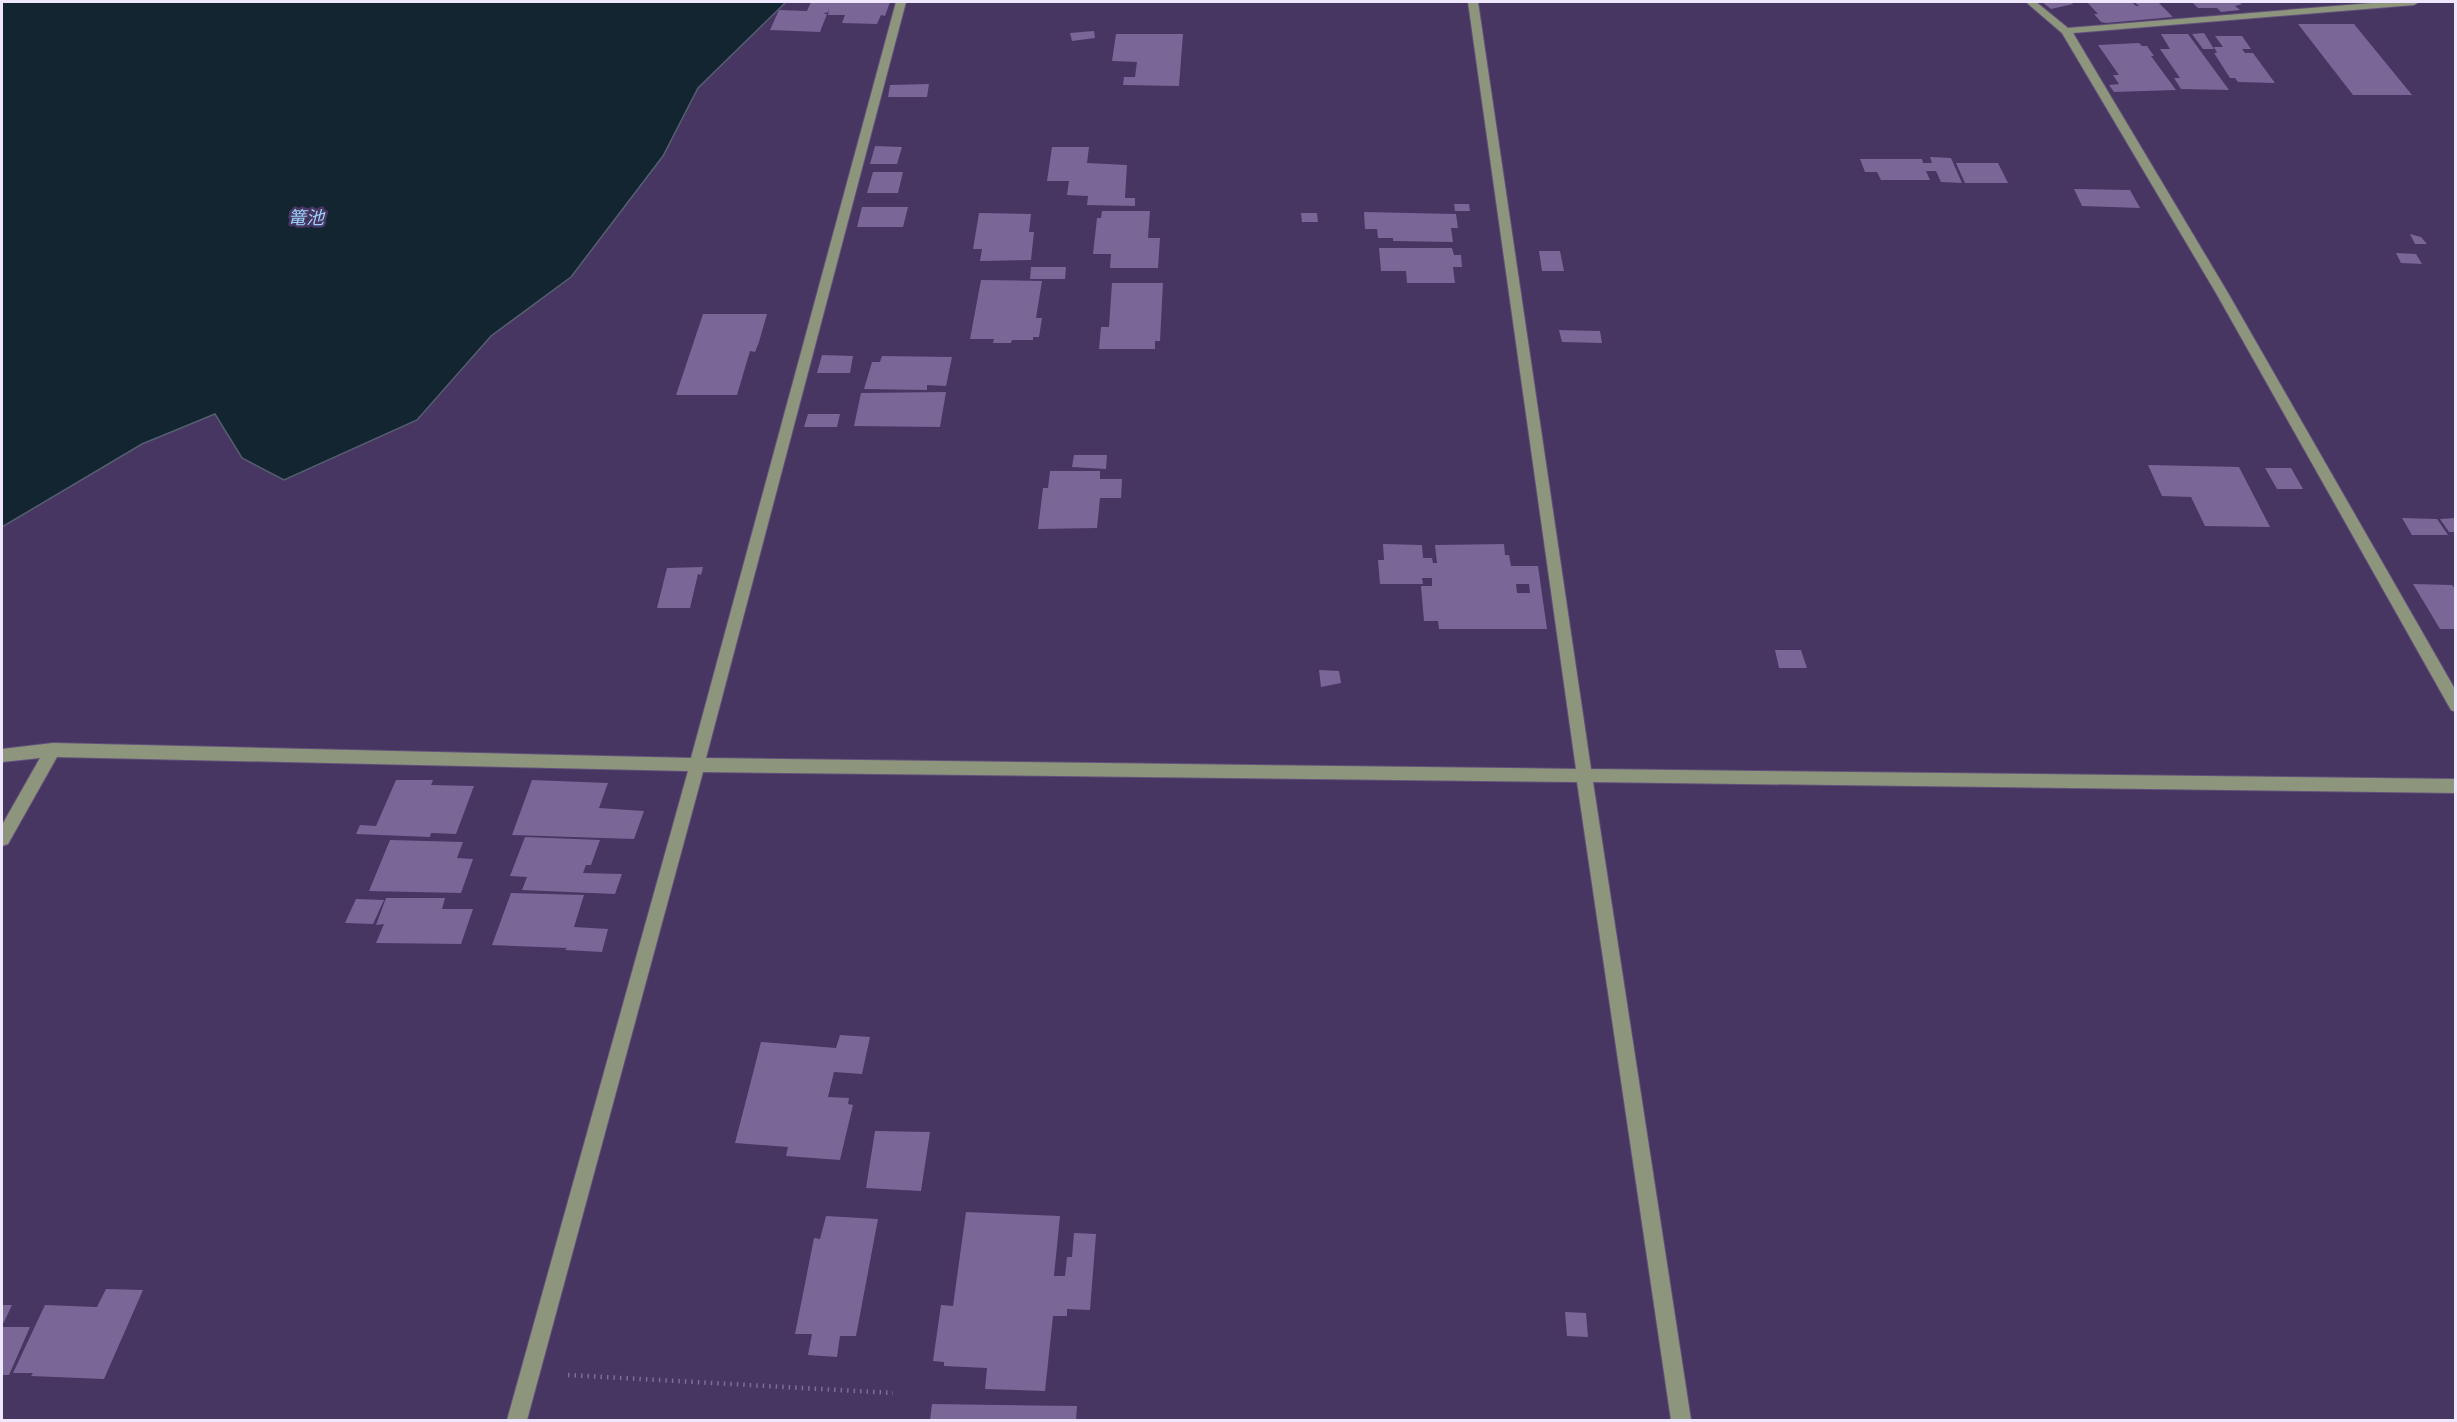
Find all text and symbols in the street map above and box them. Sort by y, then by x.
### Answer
water label: 篭池 [288,206,326,230]

